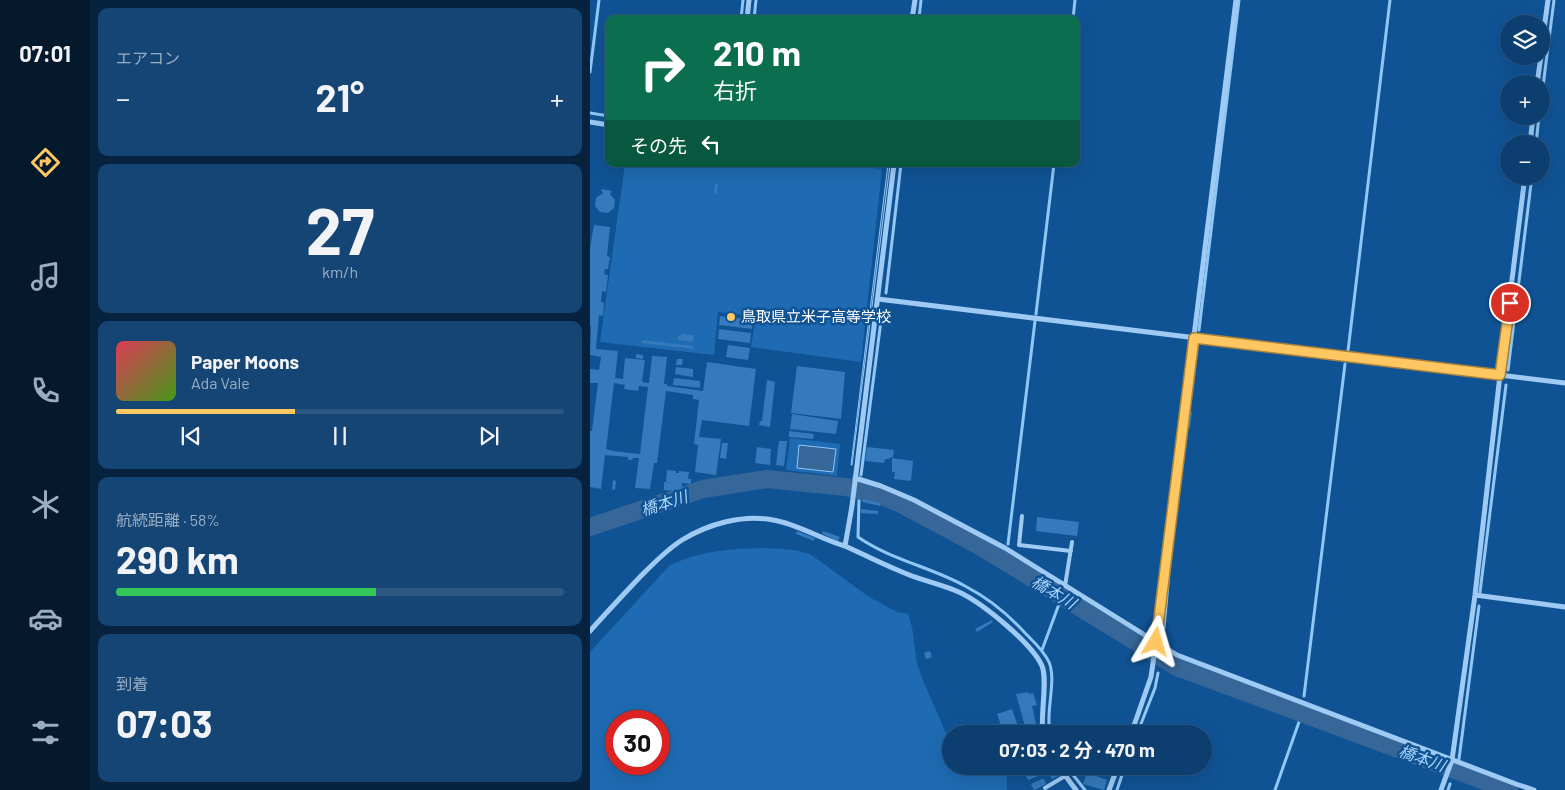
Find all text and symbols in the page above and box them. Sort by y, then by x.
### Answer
map controls [1500,15,1550,185]
button: layers [1500,15,1550,65]
text: 210 m [713,31,801,73]
icon: right [630,35,695,100]
text: 07:01 [19,40,71,66]
text: エアコン [116,48,180,67]
text: 21° [316,74,364,120]
button: + [1500,75,1550,125]
text: 右折 [713,77,757,103]
text: − [116,81,130,115]
text: + [550,81,564,115]
icon: left [697,130,725,158]
text: その先 [630,134,687,157]
button: − [1500,135,1550,185]
icon: directions [28,145,63,180]
text: 27 [306,190,374,268]
icon: music [28,259,63,294]
text: km/h [322,262,358,281]
pin [1489,282,1531,324]
icon: arrive [1496,289,1524,317]
place label: 鳥取県立米子高等学校 [741,307,891,325]
marker: 鳥取県立米子高等学校 [725,311,737,323]
text: Paper Moons [191,350,299,373]
icon: phone [28,373,63,408]
text: Ada Vale [191,373,250,392]
icon: previous [177,422,205,450]
icon: pause [326,422,354,450]
icon: next [475,422,503,450]
water label: 橋本川 [638,485,692,519]
icon: climate [28,487,63,522]
text: 航続距離 · 58% [116,510,220,529]
text: 290 km [116,536,239,582]
water label: 橋本川 [1029,571,1081,613]
icon: car [28,601,63,636]
position arrow [1129,615,1181,667]
text: 到着 [116,674,148,693]
text: 07:03 [116,700,213,746]
speed limit sign: 30 [605,710,670,775]
icon: filters [28,715,63,750]
text: 07:03 · 2 分 · 470 m [999,738,1155,761]
water label: 橋本川 [1396,740,1450,775]

